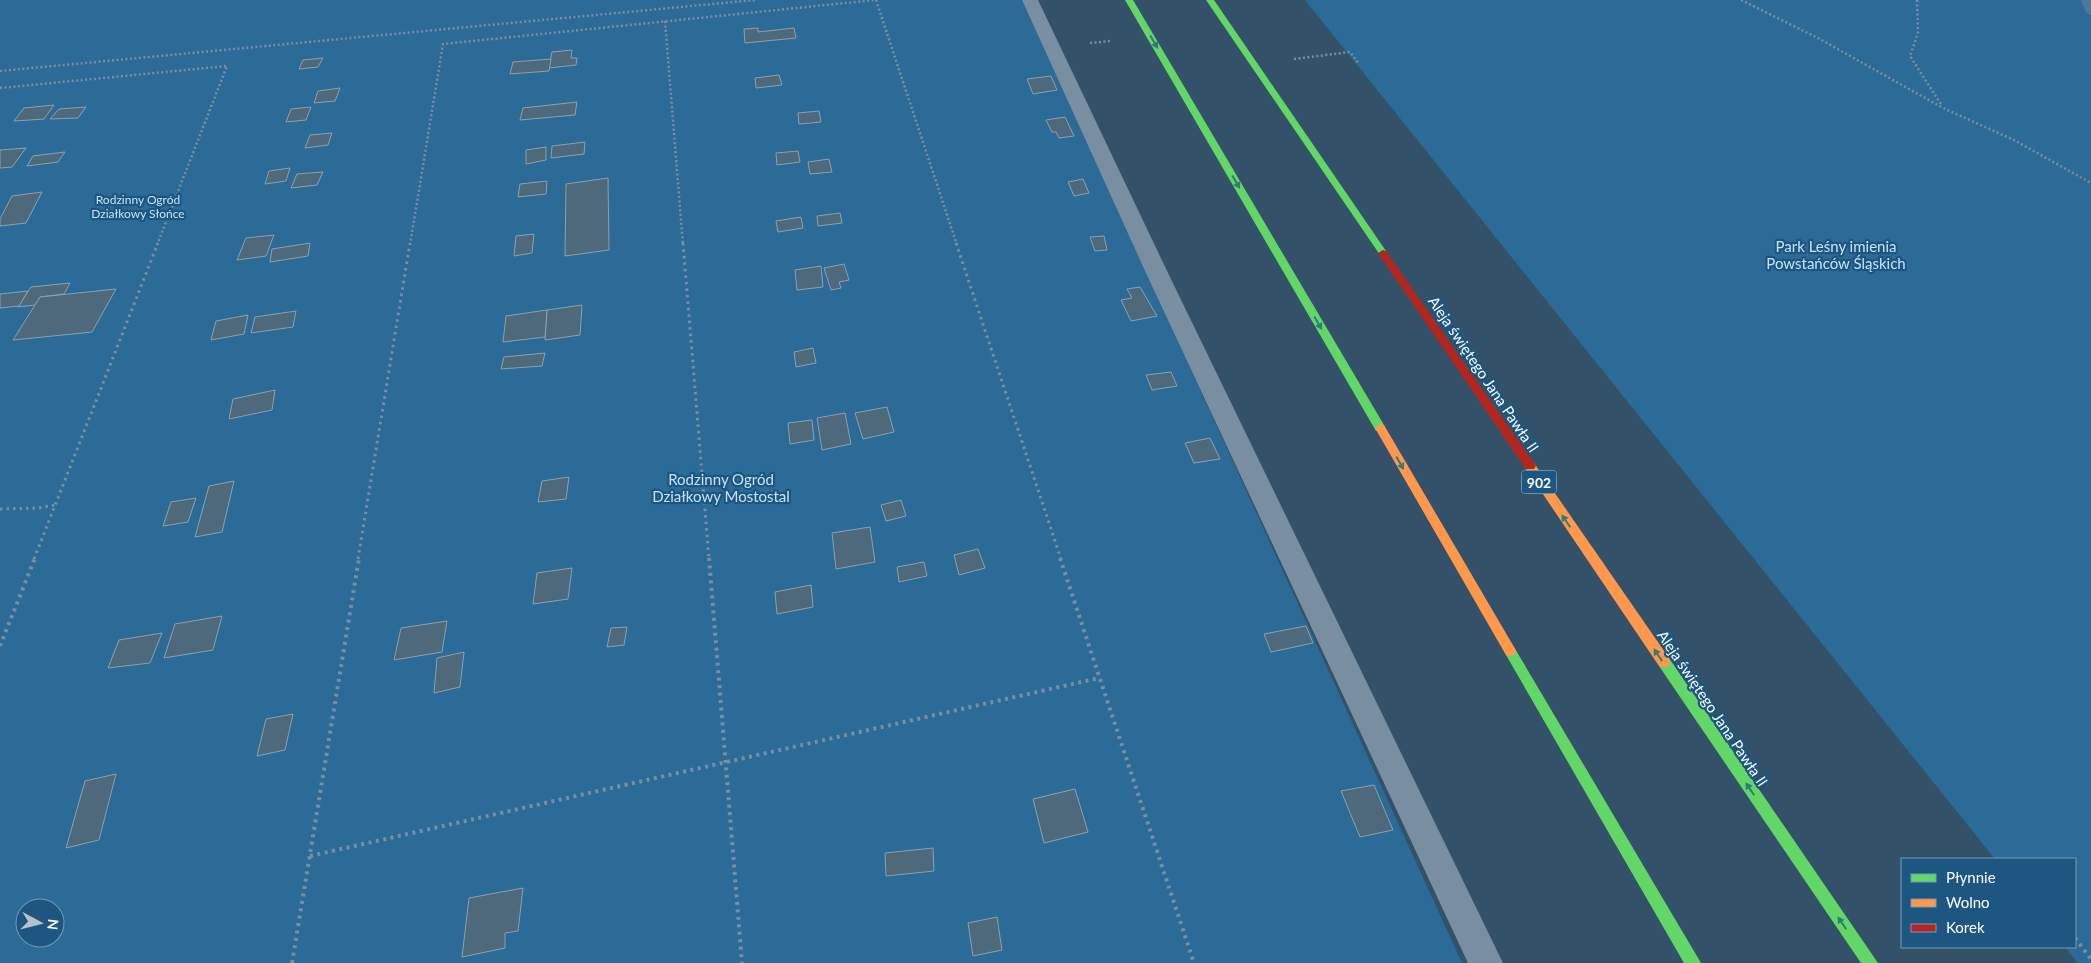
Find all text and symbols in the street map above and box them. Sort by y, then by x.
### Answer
one-way arrow [1149,36,1158,49]
one-way arrow [1231,176,1240,189]
park label: Rodzinny Ogród Działkowy Słońce [91,192,185,221]
park label: Park Leśny imienia Powstańców Śląskich [1766,237,1906,272]
street label: Aleja świętego Jana Pawła II [1425,292,1543,456]
one-way arrow [1314,315,1322,330]
one-way arrow [1396,456,1405,469]
park label: Rodzinny Ogród Działkowy Mostostal [652,470,790,505]
road number: 902 [1522,471,1556,494]
one-way arrow [1561,514,1571,528]
street label: Aleja świętego Jana Pawła II [1654,626,1772,790]
one-way arrow [1653,648,1663,662]
one-way arrow [1745,782,1755,796]
legend [1901,858,2076,948]
text: Płynnie [1946,868,1996,886]
text: Wolno [1946,893,1990,911]
north arrow [15,898,65,948]
one-way arrow [1837,916,1847,930]
text: N [44,918,62,931]
text: Korek [1946,918,1985,936]

